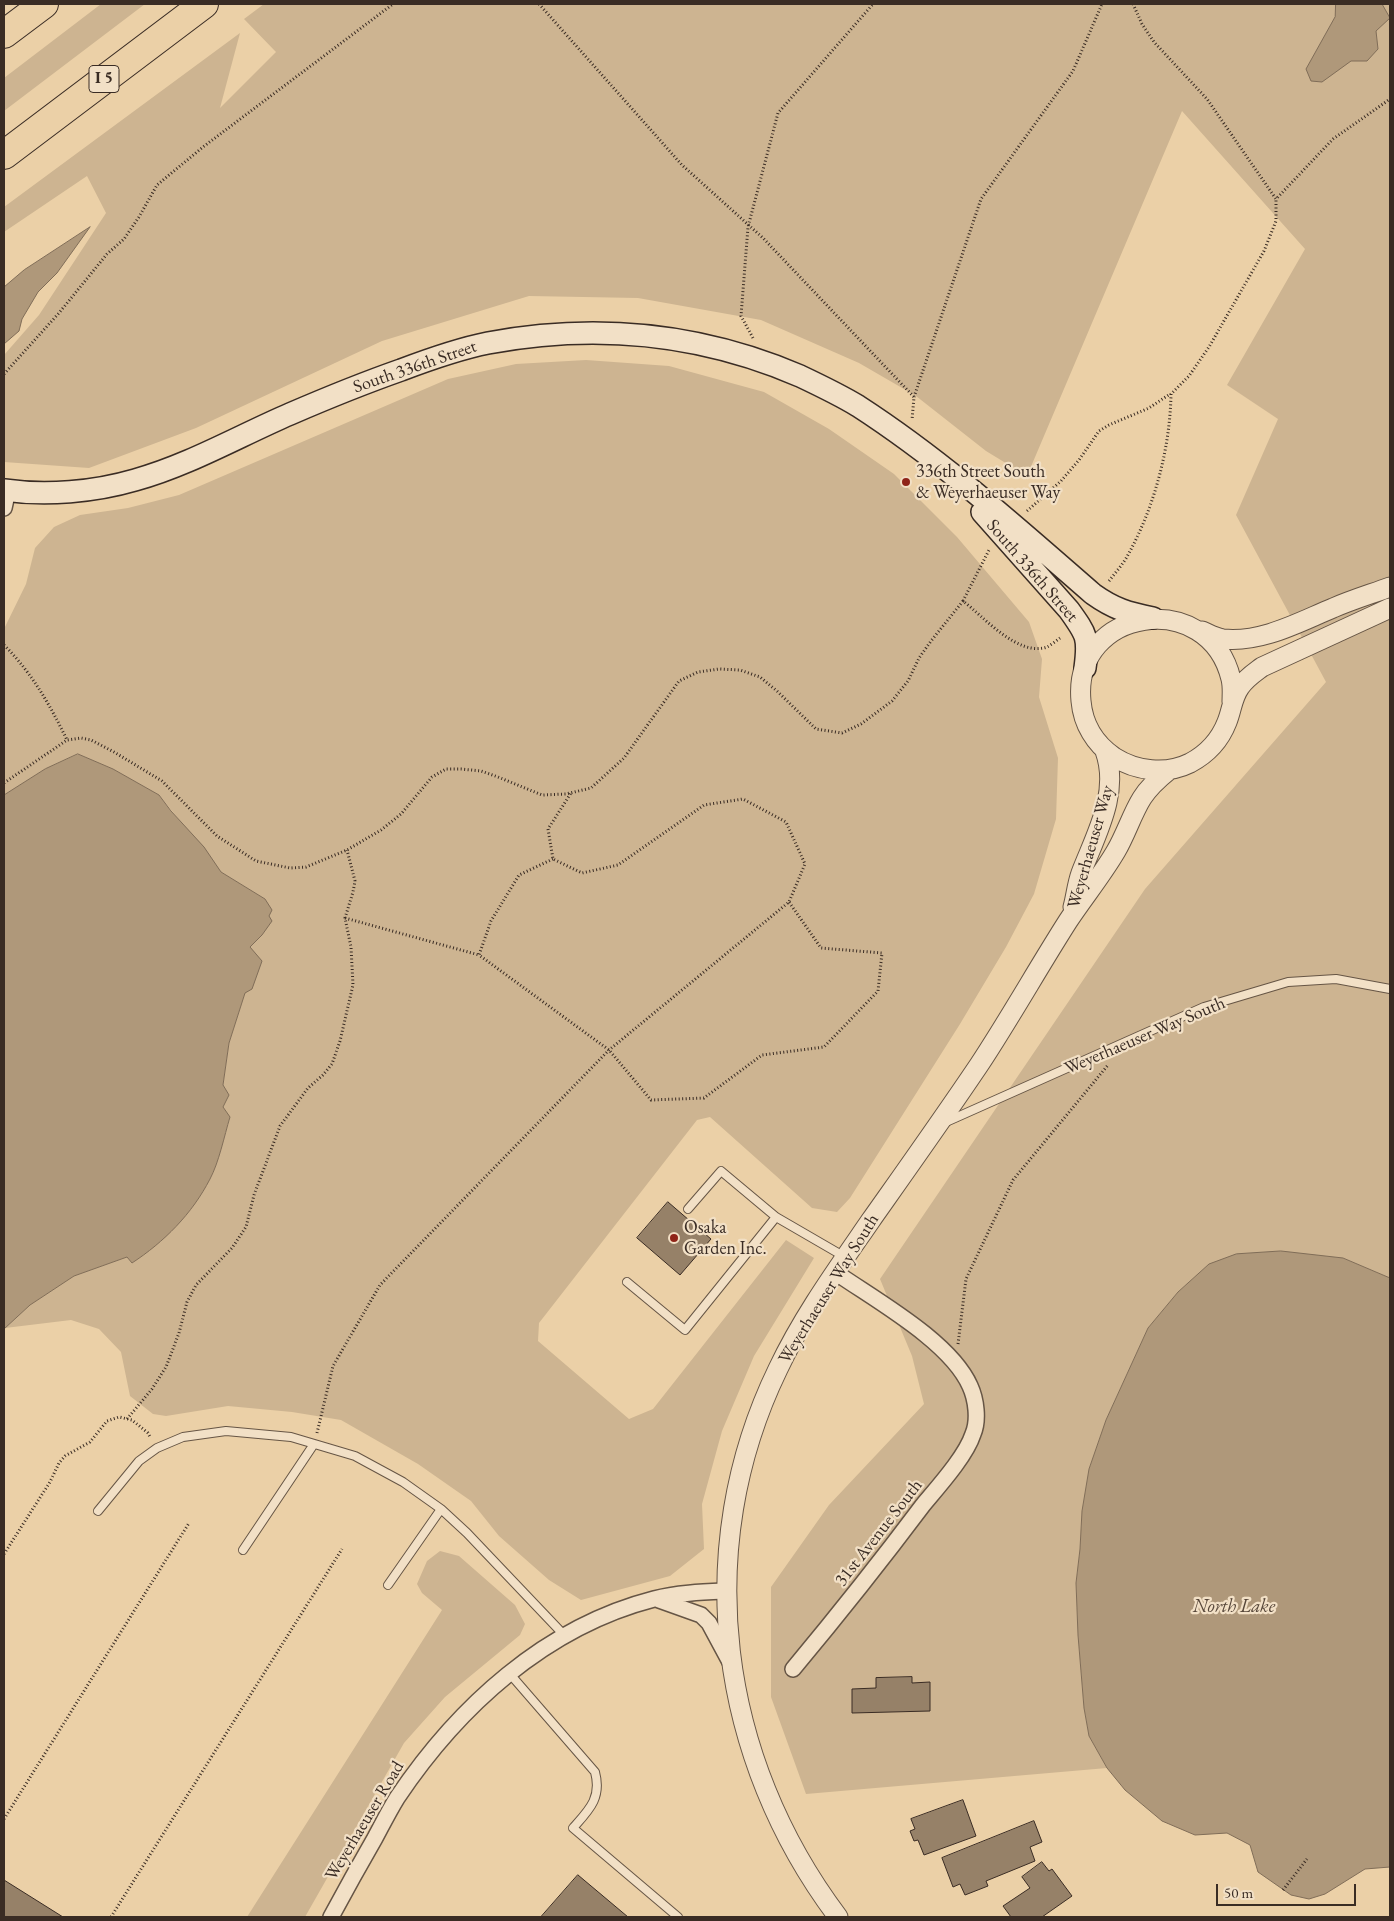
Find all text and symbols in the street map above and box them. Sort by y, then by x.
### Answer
road number: I 5 [89,66,119,92]
street label: South 336th Street [350,336,480,398]
place label: 336th Street South & Weyerhaeuser Way [916,461,1060,504]
marker: 336th Street South & Weyerhaeuser Way [900,476,912,488]
street label: South 336th Street [981,515,1083,627]
street label: Weyerhaeuser Way [1063,783,1119,911]
street label: Weyerhaeuser Way South [1061,992,1229,1080]
street label: Weyerhaeuser Way South [774,1210,884,1368]
place label: Osaka Garden Inc. [684,1217,767,1260]
marker: Osaka Garden Inc. [668,1232,680,1244]
street label: 31st Avenue South [831,1475,927,1591]
water label: North Lake [1193,1596,1275,1618]
street label: Weyerhaeuser Road [321,1757,409,1885]
scale bar [1219,1874,1359,1906]
text: 50 m [1224,1883,1253,1902]

